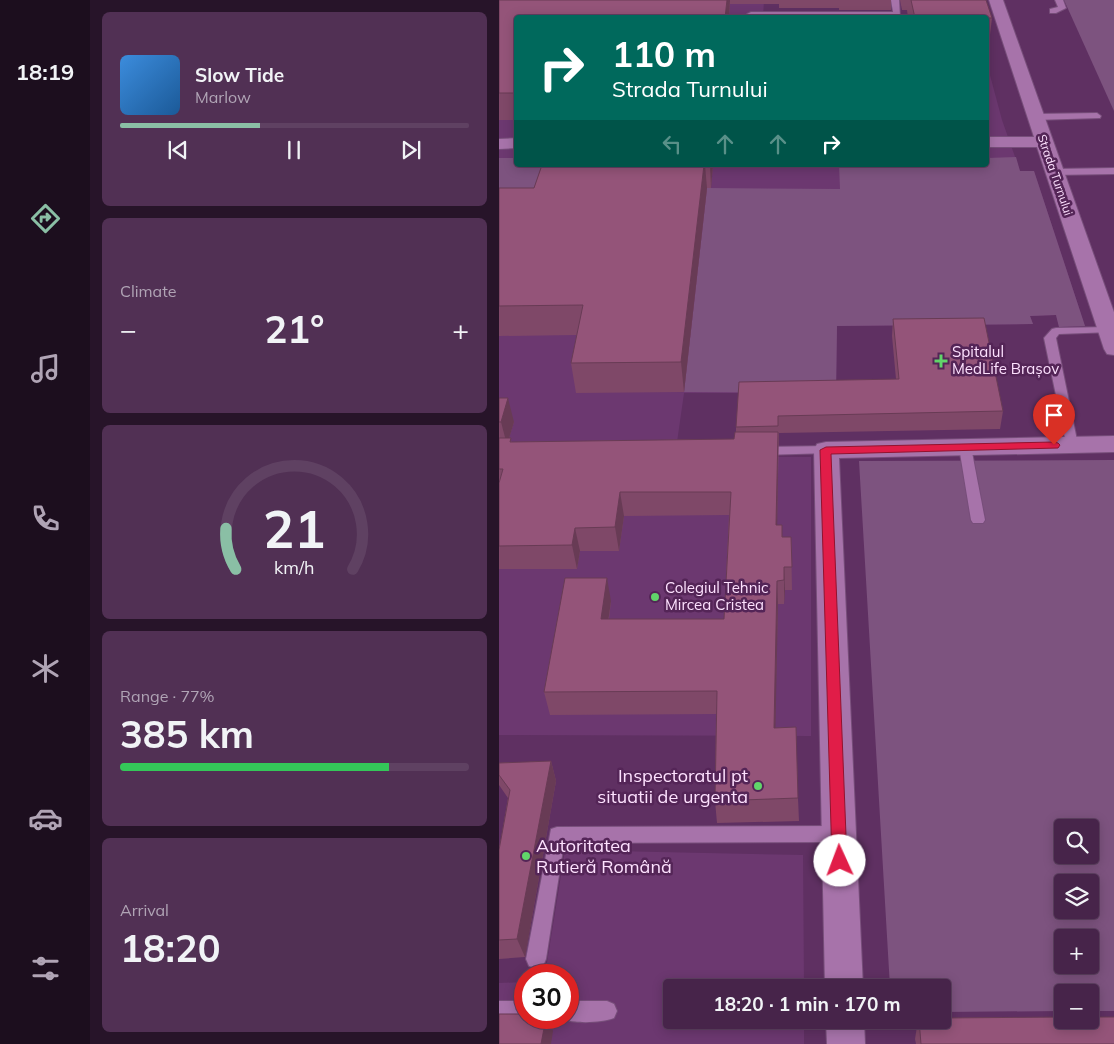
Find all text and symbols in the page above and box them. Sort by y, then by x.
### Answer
text: 110 m [612,32,716,76]
icon: right [529,35,594,100]
text: 18:19 [16,58,74,86]
text: Slow Tide [195,63,284,87]
text: Strada Turnului [612,75,768,103]
text: Marlow [195,87,251,107]
icon: left [658,130,686,158]
icon: ahead [711,130,739,158]
icon: ahead [764,130,792,158]
icon: right [817,130,845,158]
street label: Strada Turnului [1035,132,1076,218]
icon: previous [164,136,192,164]
icon: pause [280,136,308,164]
icon: next [397,136,425,164]
icon: directions [28,201,63,236]
text: Climate [120,281,176,301]
text: 21° [264,305,325,353]
text: − [120,312,137,347]
text: + [452,312,469,347]
place label: Spitalul MedLife Brașov [952,342,1059,378]
icon: music [28,351,63,386]
marker: Spitalul MedLife Brașov [934,354,948,368]
pin [1033,394,1075,445]
icon: arrive [1040,401,1068,429]
text: 21 [263,496,326,561]
icon: phone [28,501,63,536]
text: km/h [274,556,315,578]
place label: Colegiul Tehnic Mircea Cristea [665,578,768,614]
marker: Colegiul Tehnic Mircea Cristea [649,591,661,603]
icon: climate [28,651,63,686]
text: Range · 77% [120,686,215,706]
text: 385 km [120,710,254,758]
place label: Inspectoratul pt situatii de urgenta [597,764,748,808]
marker: Inspectoratul pt situatii de urgenta [752,780,764,792]
icon: car [28,801,63,836]
map controls [1054,819,1099,1029]
button: search [1054,819,1099,864]
place label: Autoritatea Rutieră Română [536,834,672,878]
position arrow [813,834,865,886]
marker: Autoritatea Rutieră Română [520,850,532,862]
button: layers [1054,874,1099,919]
text: Arrival [120,900,169,920]
text: 18:20 [120,924,221,972]
button: + [1054,929,1099,974]
icon: filters [28,951,63,986]
speed limit sign: 30 [514,964,579,1029]
button: − [1054,984,1099,1029]
text: 18:20 · 1 min · 170 m [713,992,901,1016]

